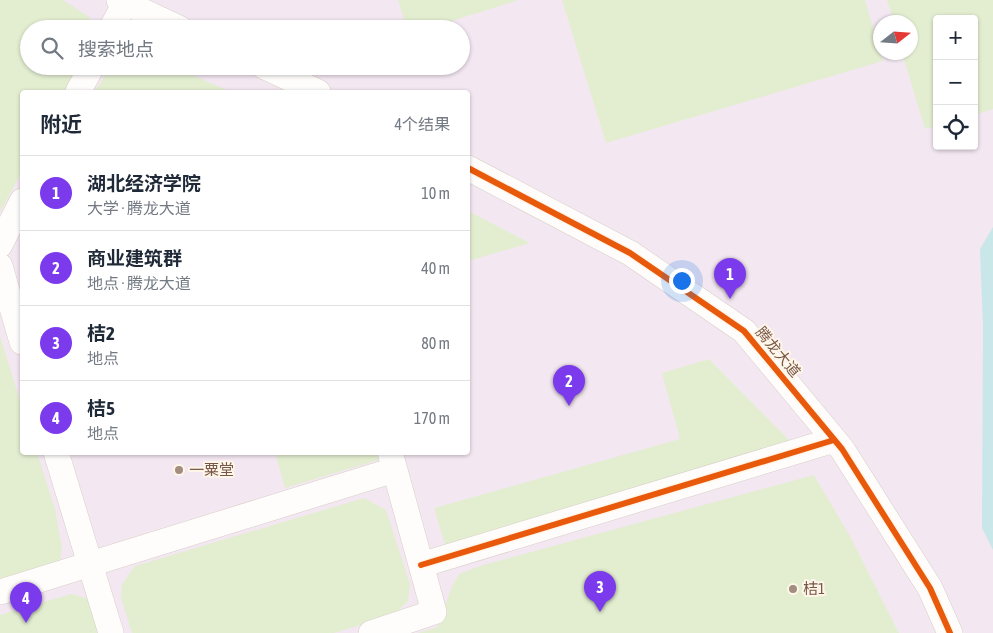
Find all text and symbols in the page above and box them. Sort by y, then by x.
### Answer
north arrow [873,15,918,60]
map controls [933,15,978,150]
button: + [933,15,978,60]
search box [20,20,470,75]
icon: search [38,34,66,62]
text: 搜索地点 [78,38,154,60]
button: − [933,60,978,105]
button: locate [933,105,978,150]
text: 附近 [40,112,82,136]
text: 4个结果 [394,115,450,133]
text: 湖北经济学院 [87,172,201,194]
text: 1 [52,184,60,202]
text: 10 m [421,184,450,202]
text: 大学 · 腾龙大道 [87,199,191,217]
text: 商业建筑群 [87,247,182,269]
pin: 1 [714,258,746,299]
text: 2 [52,259,60,277]
text: 40 m [421,259,450,277]
your location [669,268,695,294]
text: 地点 · 腾龙大道 [87,274,191,292]
text: 桔2 [87,322,115,344]
street label: 腾龙大道 [753,323,804,380]
text: 3 [52,334,60,352]
text: 80 m [421,334,450,352]
text: 地点 [87,349,119,367]
pin: 2 [553,365,585,406]
text: 桔5 [87,397,115,419]
text: 4 [52,409,60,427]
text: 170 m [414,409,450,427]
text: 地点 [87,424,119,442]
place label: 一粟堂 [189,461,234,478]
marker: 一粟堂 [173,464,185,476]
pin: 3 [584,571,616,612]
place label: 桔1 [803,580,825,597]
pin: 4 [10,582,42,623]
marker: 桔1 [787,583,799,595]

